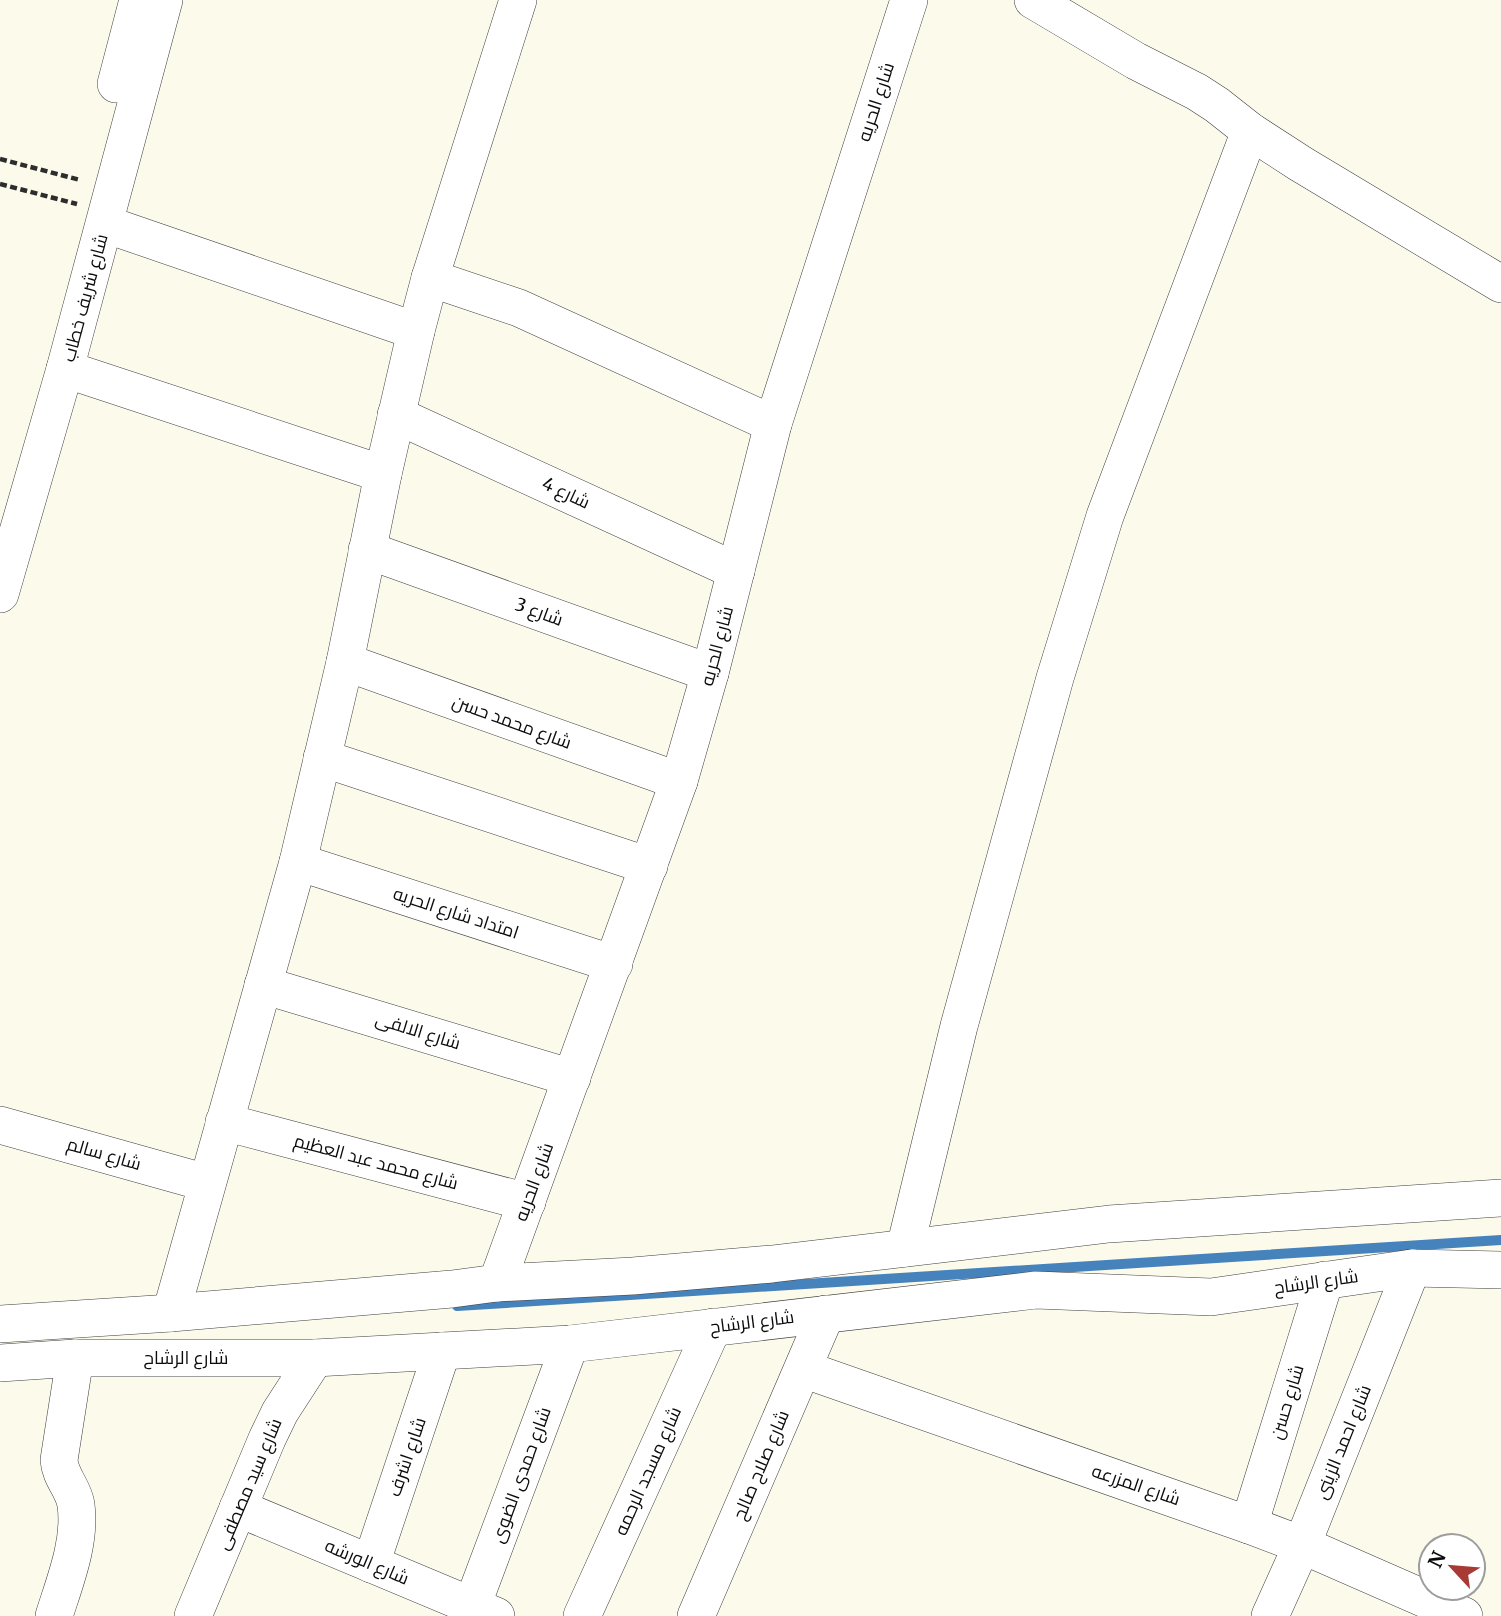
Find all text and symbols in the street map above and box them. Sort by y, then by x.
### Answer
street label: شارع الحريه [852,59,900,145]
street label: شارع شريف خطاب [56,231,114,365]
street label: شارع 4 [538,472,594,514]
street label: شارع 3 [512,592,566,632]
street label: شارع الحريه [695,603,739,689]
street label: شارع محمد حسن [449,689,575,755]
street label: امتداد شارع الحريه [390,881,522,945]
street label: شارع الالفى [372,1007,464,1055]
street label: شارع محمد عبد العظيم [291,1128,461,1196]
street label: شارع سالم [64,1132,144,1176]
street label: شارع الحريه [509,1139,559,1225]
street label: شارع الرشاح [1272,1264,1360,1300]
street label: شارع الرشاح [708,1305,796,1339]
street label: شارع الرشاح [144,1346,228,1370]
street label: شارع حسن [1264,1362,1310,1442]
street label: شارع احمد الزينى [1309,1381,1377,1503]
street label: شارع مسجد الرحمه [609,1403,687,1539]
street label: شارع حمدى الضوى [485,1404,557,1546]
street label: شارع صلاح صالح [727,1406,795,1524]
street label: شارع سيد مصطفى [210,1414,288,1554]
street label: شارع اشرف [382,1414,432,1500]
street label: شارع المزرعه [1088,1459,1184,1511]
north arrow [1417,1532,1487,1602]
street label: شارع الورشه [321,1533,413,1591]
text: N [1423,1548,1451,1572]

